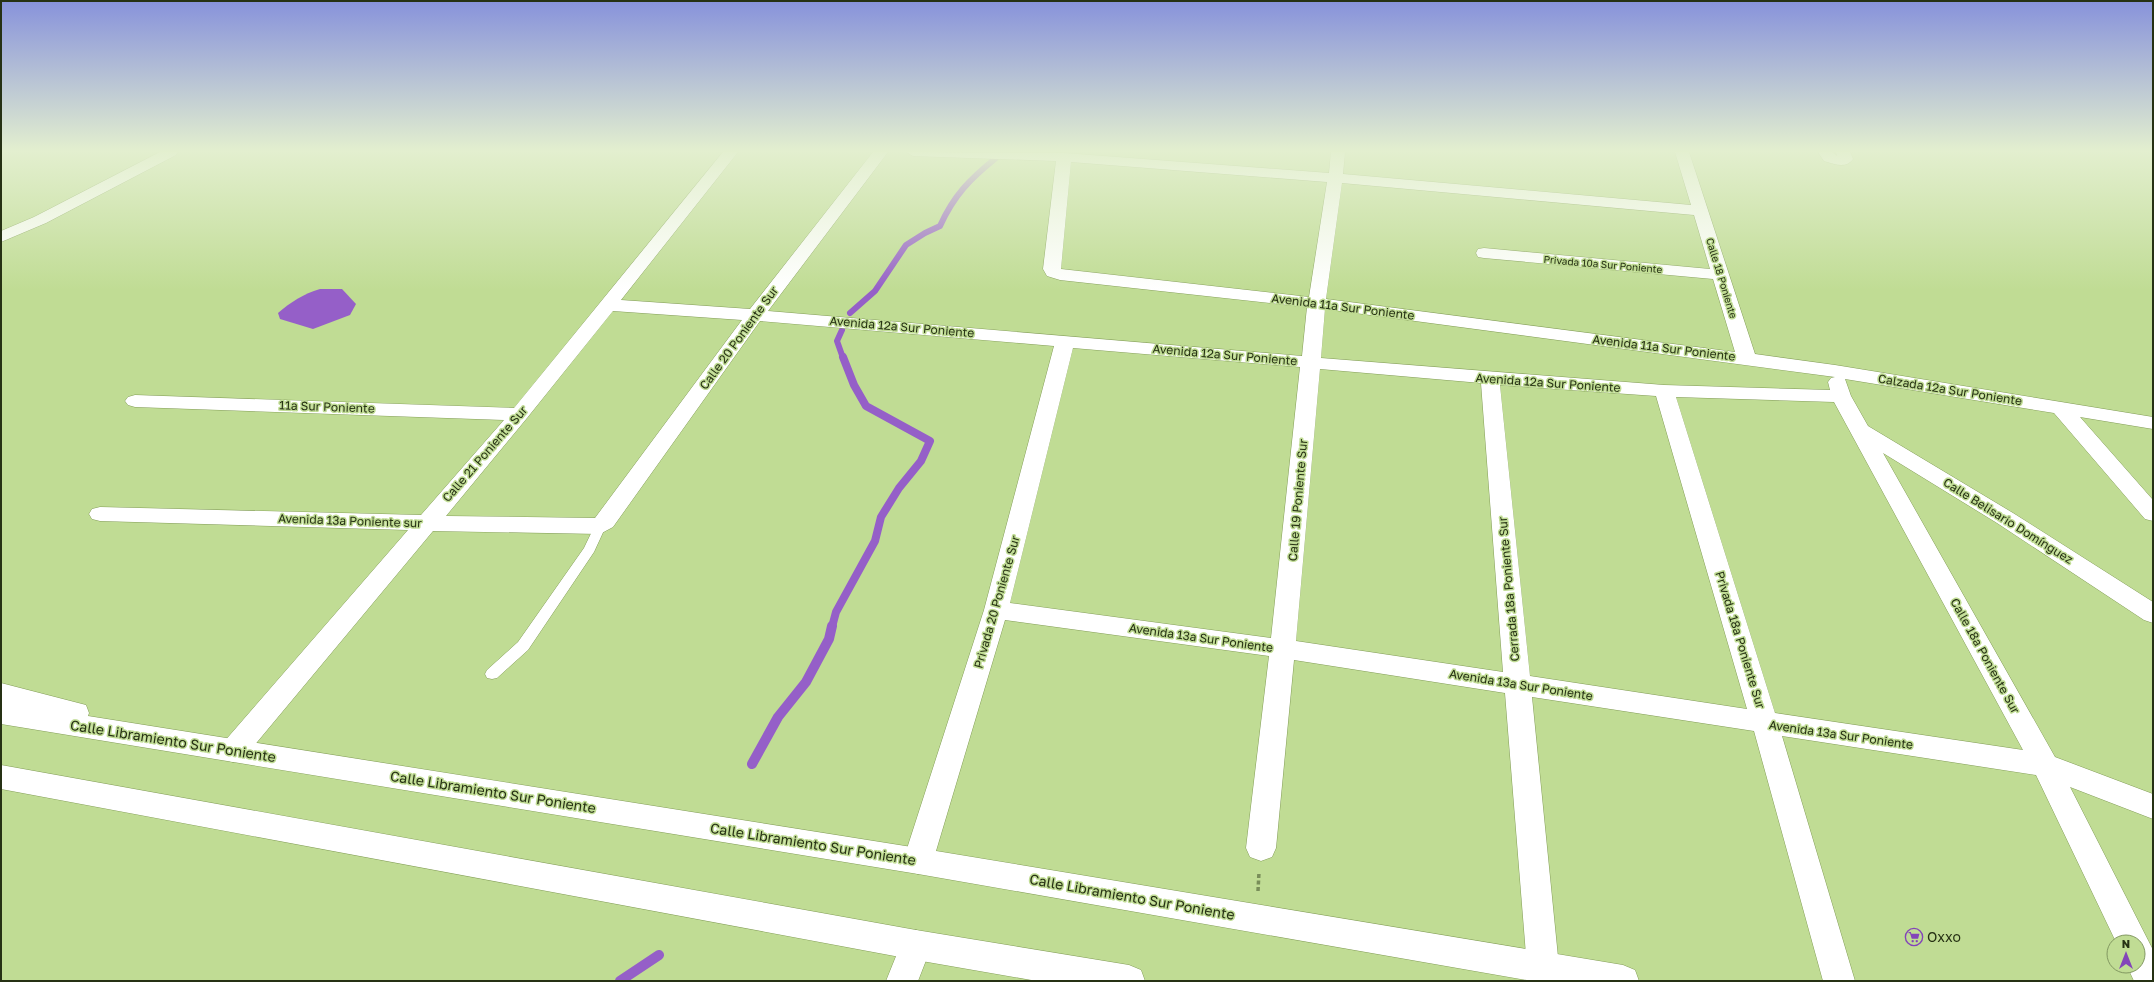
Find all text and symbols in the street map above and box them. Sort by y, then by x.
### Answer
street label: Calle 18 Poniente [1704,236,1740,320]
street label: Privada 10a Sur Poniente [1543,253,1663,275]
street label: Calle 20 Poniente Sur [696,283,781,392]
street label: Avenida 11a Sur Poniente [1271,290,1416,323]
street label: Avenida 12a Sur Poniente [829,313,975,340]
street label: Avenida 11a Sur Poniente [1592,331,1737,364]
street label: Avenida 12a Sur Poniente [1152,341,1298,368]
street label: Avenida 12a Sur Poniente [1475,370,1621,395]
street label: Calzada 12a Sur Poniente [1877,371,2023,408]
street label: 11a Sur Poniente [279,397,375,416]
street label: Calle 21 Poniente Sur [439,402,531,505]
street label: Calle 19 Poniente Sur [1285,438,1310,562]
street label: Calle Belisario Domínguez [1941,474,2076,567]
street label: Avenida 13a Poniente sur [278,510,423,531]
street label: Cerrada 18a Poniente Sur [1495,516,1522,662]
street label: Privada 20 Poniente Sur [970,533,1023,670]
street label: Privada 18a Poniente Sur [1712,569,1769,711]
street label: Calle 18a Poniente Sur [1947,595,2024,716]
street label: Avenida 13a Sur Poniente [1128,620,1274,655]
street label: Avenida 13a Sur Poniente [1448,666,1594,703]
street label: Calle Libramiento Sur Poniente [69,716,277,765]
street label: Avenida 13a Sur Poniente [1768,717,1914,752]
street label: Calle Libramiento Sur Poniente [389,767,597,816]
street label: Calle Libramiento Sur Poniente [709,819,917,868]
street label: Calle Libramiento Sur Poniente [1028,870,1236,923]
supermarket icon: Oxxo [1904,927,1924,947]
place label: Oxxo [1927,928,1961,945]
north arrow [2106,934,2146,974]
text: N [2122,937,2130,950]

